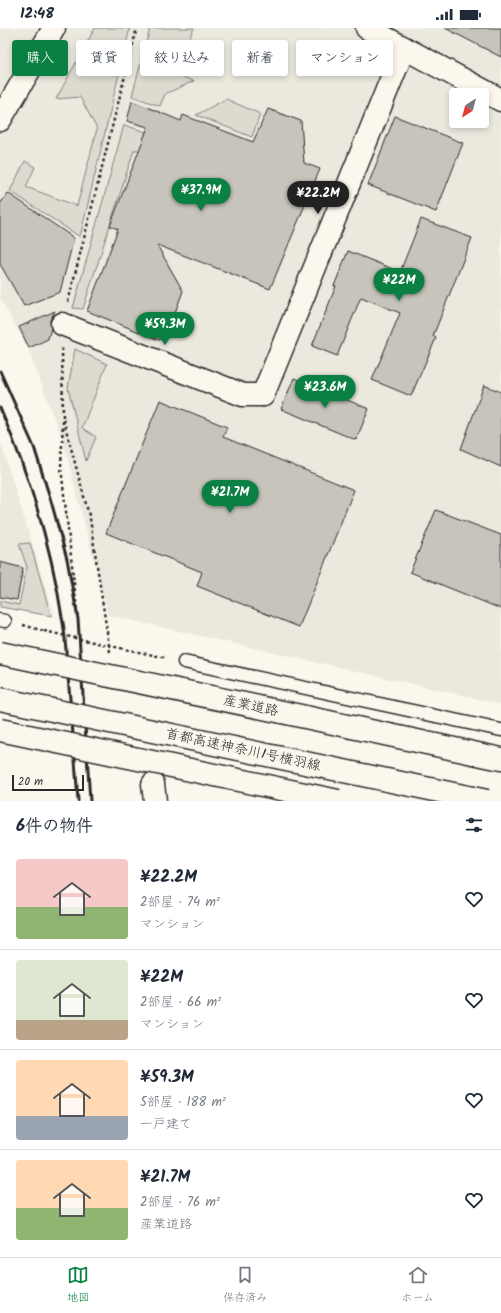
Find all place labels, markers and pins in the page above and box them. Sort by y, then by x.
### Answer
pin: ¥37.9M [168,178,234,212]
pin: ¥22.2M [285,181,351,215]
pin: ¥22M [375,268,423,302]
pin: ¥59.3M [132,312,198,346]
pin: ¥23.6M [292,375,358,409]
pin: ¥21.7M [197,480,263,514]

